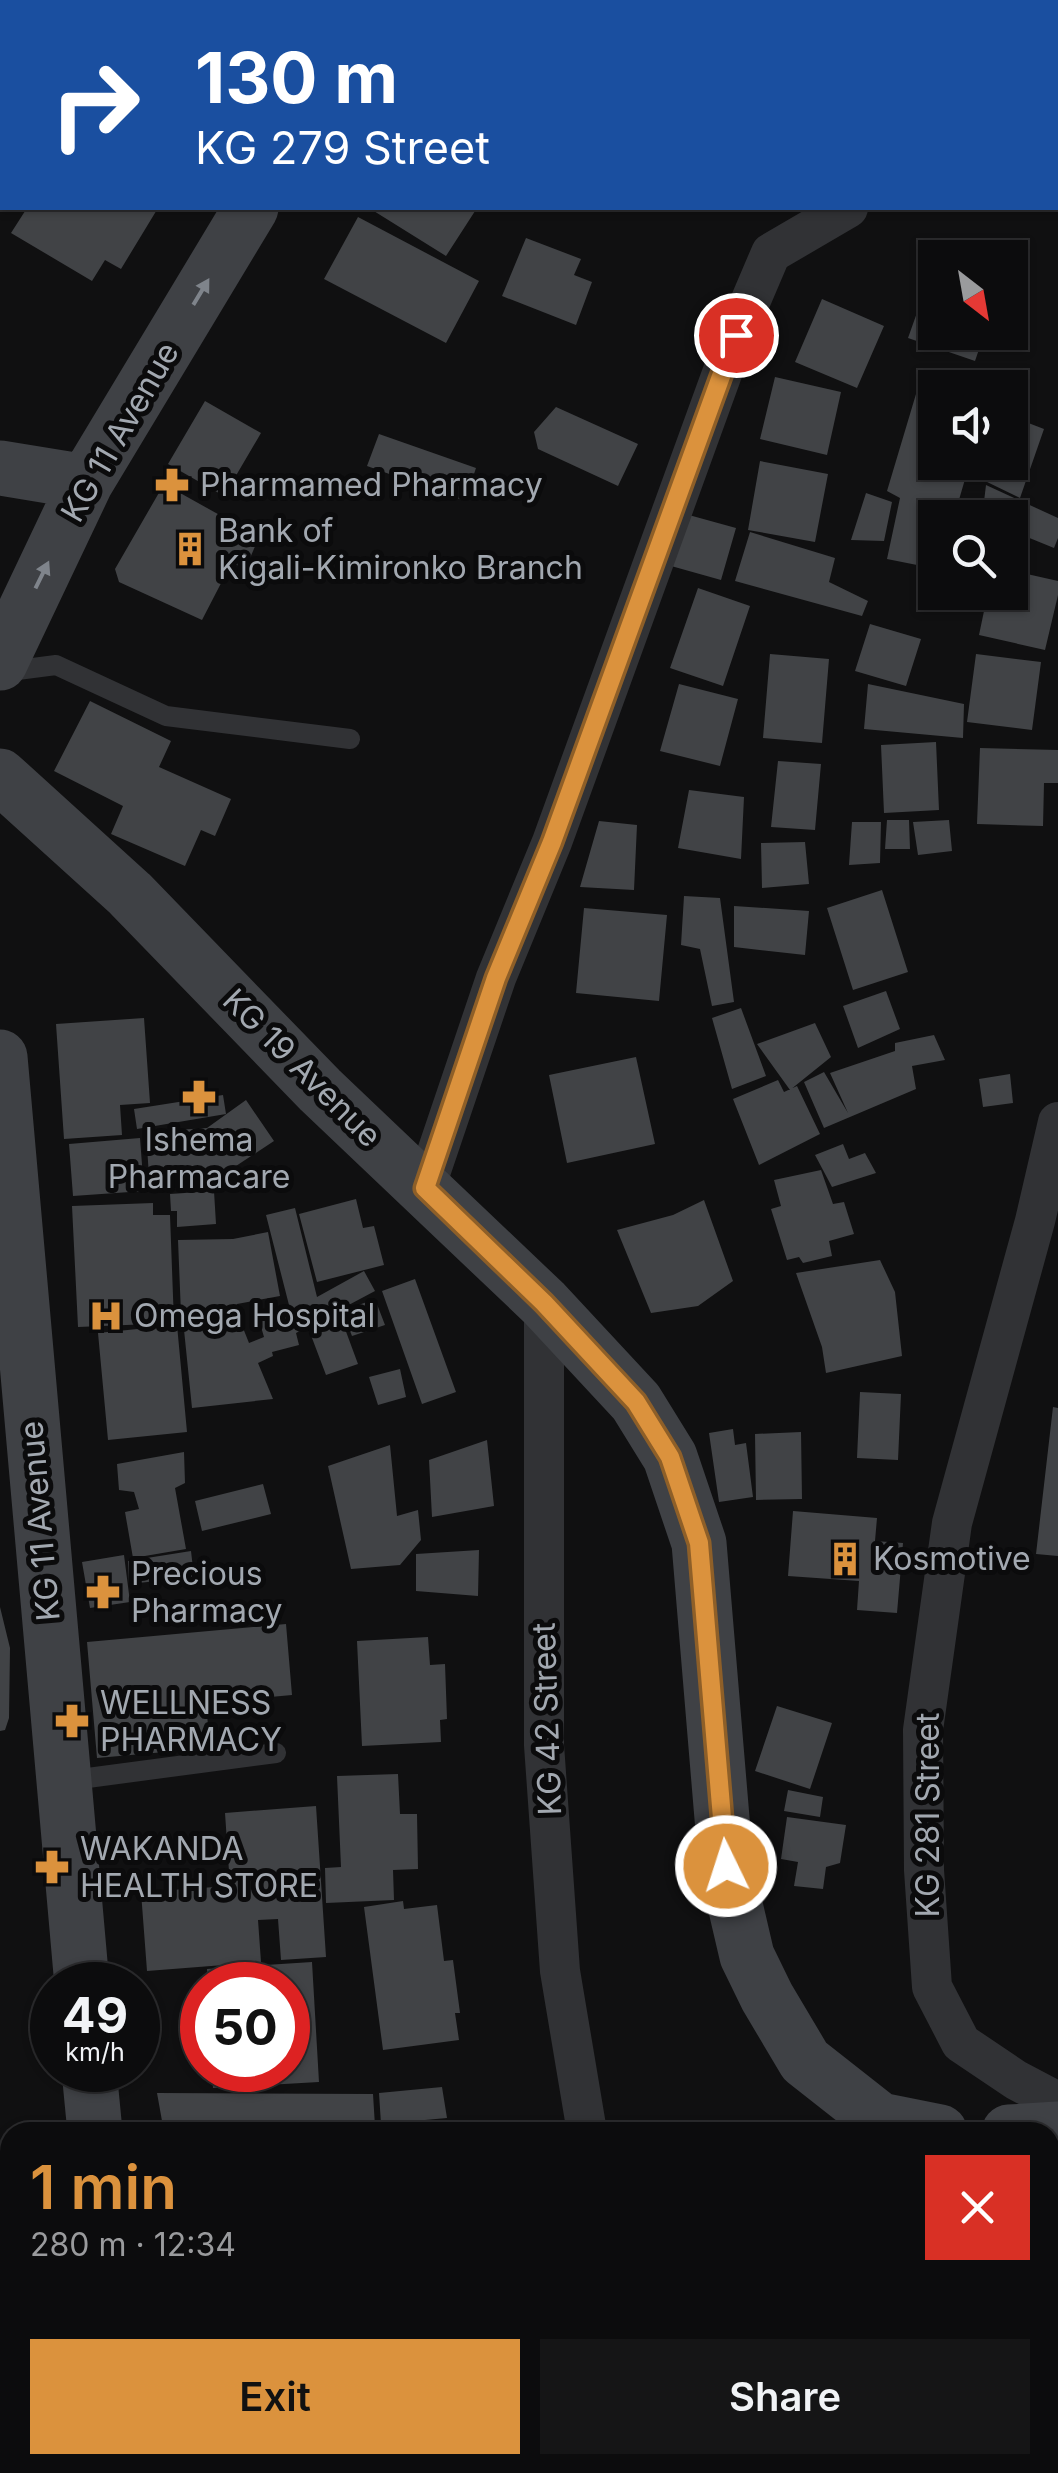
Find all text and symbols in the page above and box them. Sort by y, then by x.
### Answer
text: 130 m [195,35,398,120]
icon: right [30,40,160,170]
text: KG 279 Street [195,120,490,175]
north arrow [918,240,1028,350]
map controls [918,240,1028,610]
one-way arrow [192,278,209,306]
pin [694,293,779,378]
icon: arrive [709,308,764,363]
street label: KG 11 Avenue [52,335,187,528]
button: sound [918,370,1028,480]
place label: Pharmamed Pharmacy [200,465,543,504]
pharmacy icon: Pharmamed Pharmacy [153,466,191,504]
button: search [918,500,1028,610]
place label: Bank of Kigali-Kimironko Branch [218,511,583,587]
building icon: Bank of Kigali-Kimironko Branch [171,530,209,568]
one-way arrow [33,560,50,589]
street label: KG 19 Avenue [215,980,390,1155]
pharmacy icon: Ishema Pharmacare [180,1078,218,1116]
place label: Ishema Pharmacare [108,1120,290,1196]
place label: Omega Hospital [134,1296,375,1335]
hospital icon: Omega Hospital [87,1297,125,1335]
street label: KG 11 Avenue [11,1419,68,1623]
place label: Kosmotive [873,1539,1031,1578]
building icon: Kosmotive [826,1540,864,1578]
place label: Precious Pharmacy [131,1554,283,1630]
pharmacy icon: Precious Pharmacy [84,1573,122,1611]
street label: KG 42 Street [524,1622,569,1816]
place label: WELLNESS PHARMACY [100,1683,282,1759]
pharmacy icon: WELLNESS PHARMACY [53,1702,91,1740]
street label: KG 281 Street [908,1713,947,1917]
position arrow [674,1814,778,1918]
place label: WAKANDA HEALTH STORE [80,1829,318,1905]
pharmacy icon: WAKANDA HEALTH STORE [33,1848,71,1886]
speed limit sign: 50 [180,1962,310,2092]
text: 49 [62,1985,128,2045]
text: km/h [65,2037,125,2067]
text: 1 min [30,2151,177,2223]
button: close [925,2155,1030,2260]
text: 280 m · 12:34 [30,2225,236,2264]
button: Exit [30,2339,520,2454]
button: Share [540,2339,1030,2454]

